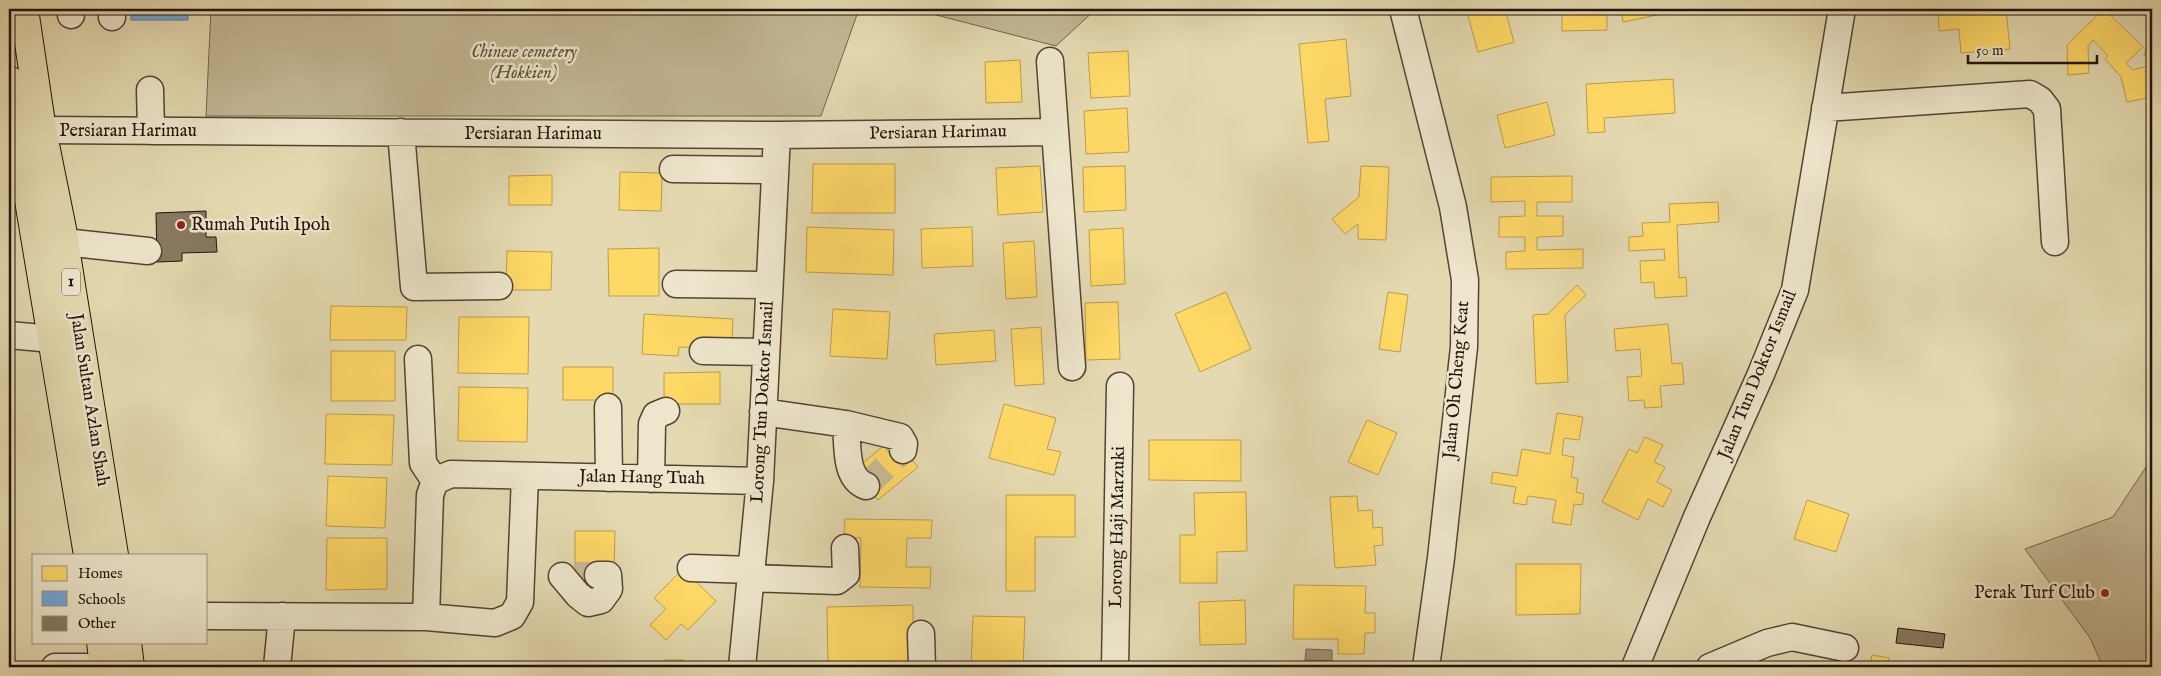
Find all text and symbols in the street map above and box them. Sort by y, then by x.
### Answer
scale bar [1968,32,2097,64]
park label: Chinese cemetery (Hokkien) [471,41,577,85]
text: 50 m [1976,41,2004,60]
street label: Persiaran Harimau [59,120,197,143]
street label: Persiaran Harimau [869,120,1007,146]
street label: Persiaran Harimau [464,123,602,146]
place label: Rumah Putih Ipoh [191,214,330,237]
marker: Rumah Putih Ipoh [175,219,187,231]
road number: 1 [62,268,80,296]
street label: Jalan Tun Doktor Ismail [1713,287,1803,465]
street label: Lorong Tun Doktor Ismail [746,300,780,504]
street label: Jalan Oh Cheng Keat [1438,300,1475,462]
street label: Jalan Sultan Azlan Shah [64,310,114,488]
street label: Lorong Haji Marzuki [1105,446,1131,608]
street label: Jalan Hang Tuah [577,465,705,491]
legend [32,554,208,644]
text: Homes [78,564,122,583]
place label: Perak Turf Club [1974,582,2095,605]
marker: Perak Turf Club [2099,587,2111,599]
text: Schools [78,590,126,609]
text: Other [78,614,116,633]

